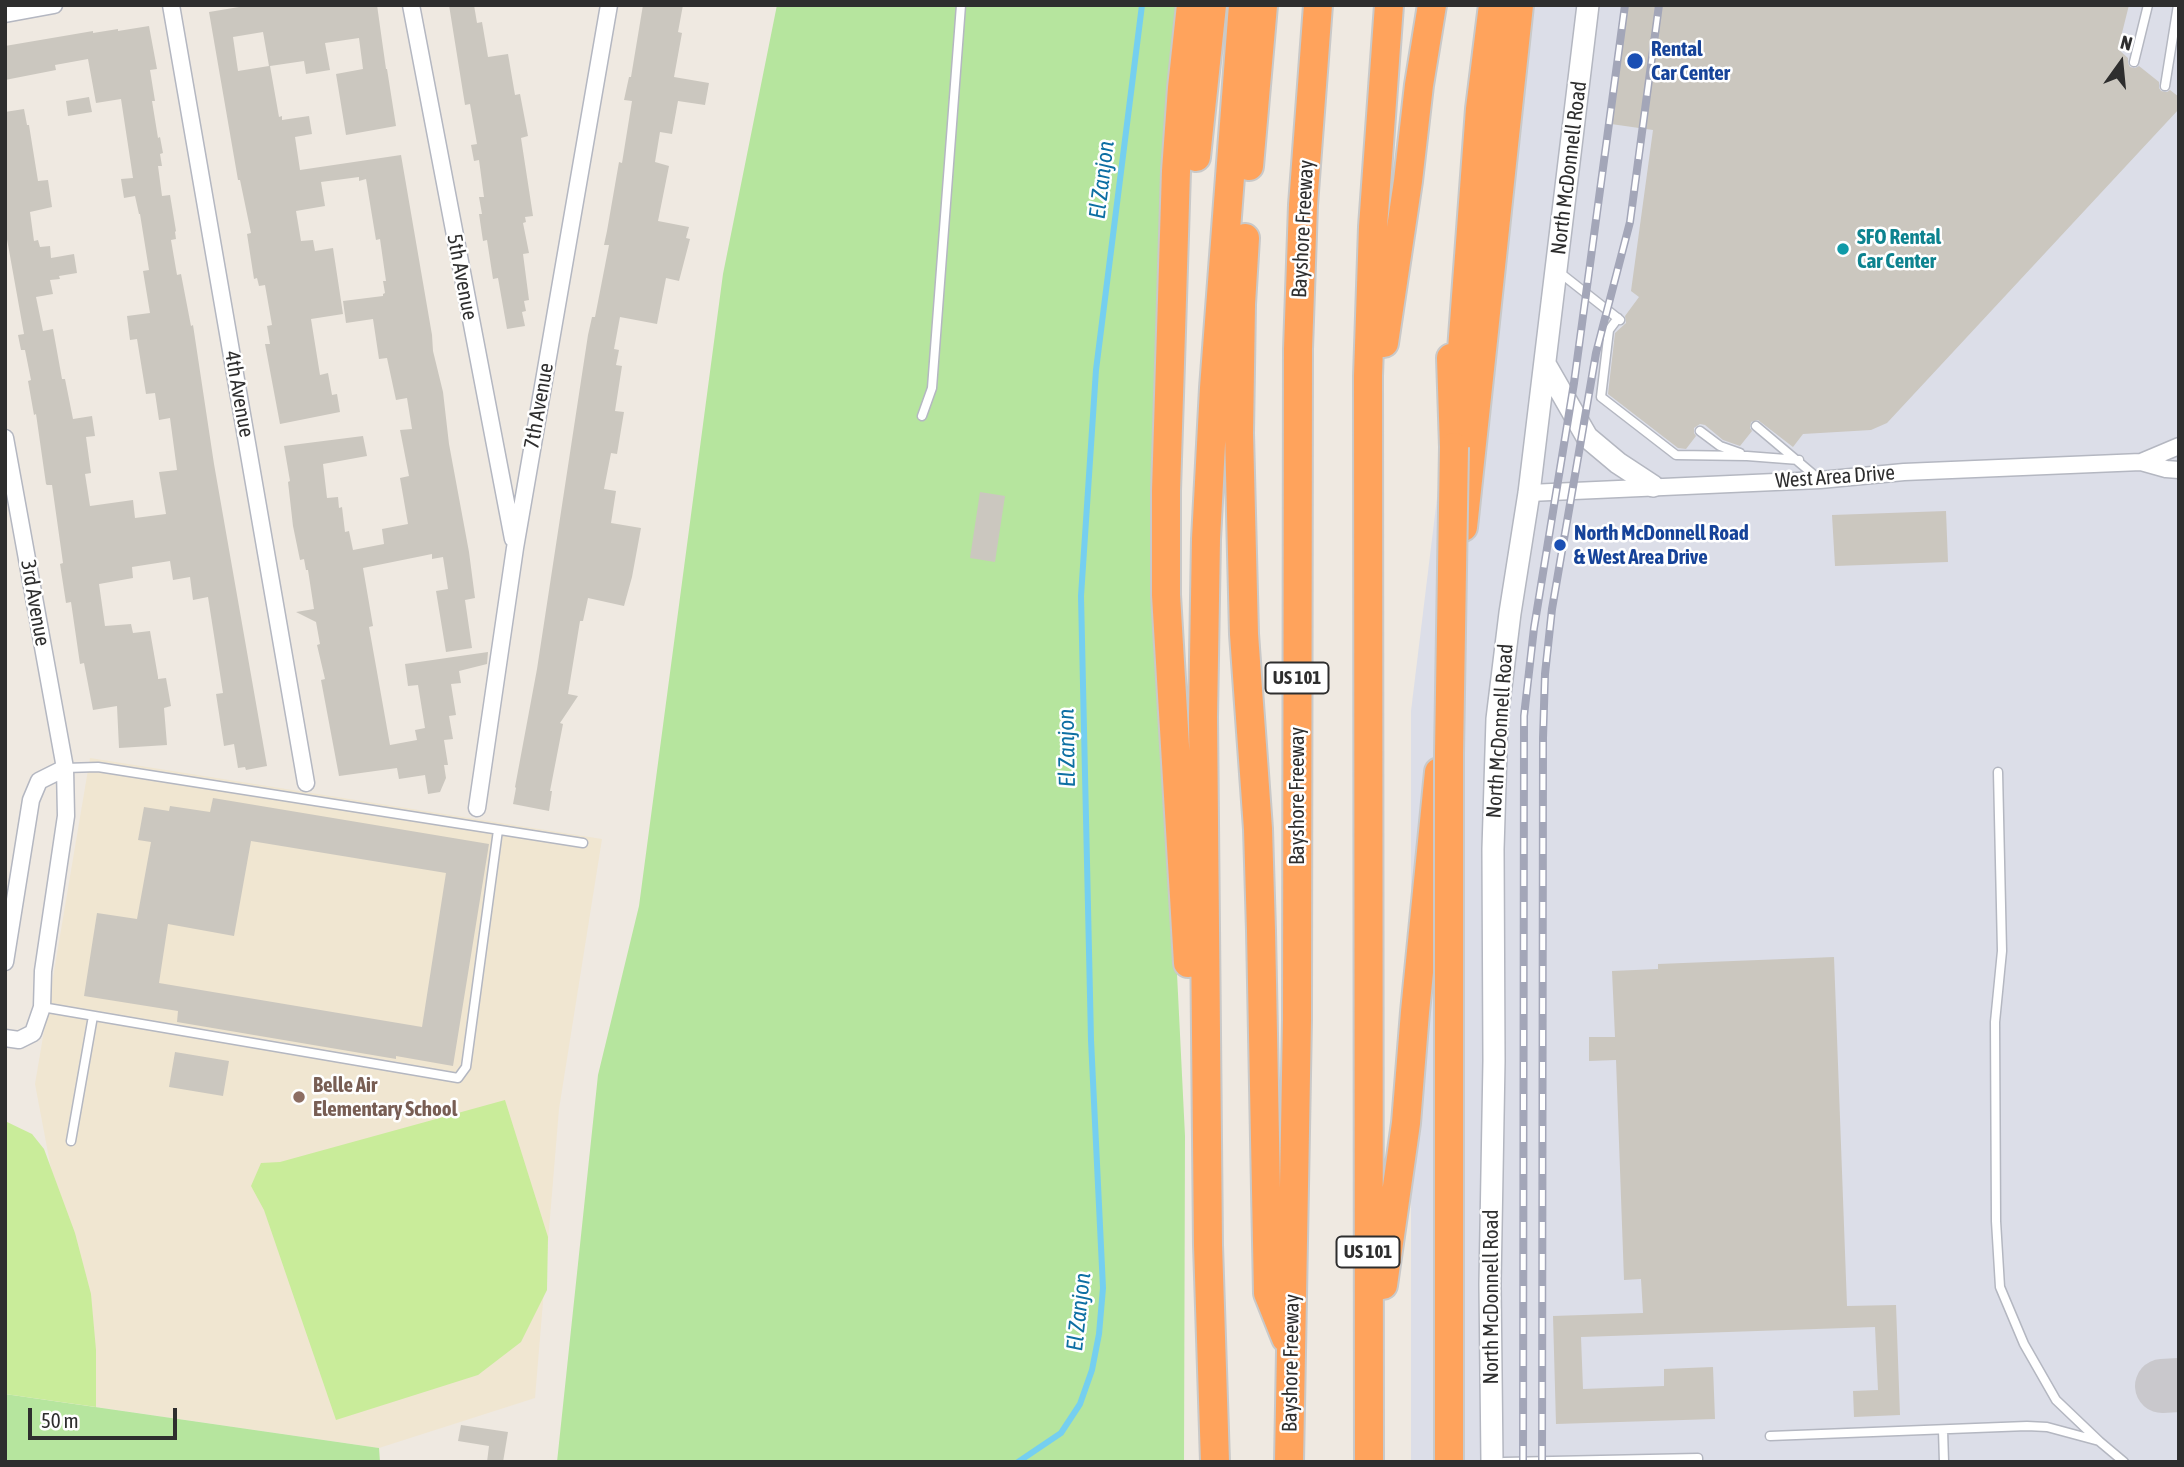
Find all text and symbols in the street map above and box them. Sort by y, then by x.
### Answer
north arrow [2086,28,2156,98]
text: N [2118,31,2135,55]
place label: Rental Car Center [1651,36,1730,86]
marker: Rental Car Center [1625,51,1645,71]
street label: North McDonnell Road [1546,80,1592,256]
water label: El Zanjon [1084,139,1120,221]
street label: Bayshore Freeway [1287,159,1319,299]
place label: SFO Rental Car Center [1857,224,1941,274]
street label: 5th Avenue [441,232,483,322]
marker: SFO Rental Car Center [1835,241,1851,257]
street label: 4th Avenue [219,349,259,439]
street label: 7th Avenue [519,361,559,451]
street label: West Area Drive [1774,460,1896,494]
place label: North McDonnell Road & West Area Drive [1574,520,1749,570]
marker: North McDonnell Road & West Area Drive [1552,537,1568,553]
street label: 3rd Avenue [15,558,55,648]
street label: North McDonnell Road [1481,643,1519,819]
road number: US 101 [1266,663,1328,694]
water label: El Zanjon [1053,709,1081,787]
street label: Bayshore Freeway [1284,727,1310,865]
place label: Belle Air Elementary School [313,1072,457,1122]
marker: Belle Air Elementary School [291,1089,307,1105]
street label: North McDonnell Road [1478,1210,1504,1384]
road number: US 101 [1336,1236,1400,1268]
water label: El Zanjon [1061,1272,1097,1352]
street label: Bayshore Freeway [1277,1294,1305,1432]
scale bar [32,1394,180,1438]
text: 50 m [41,1408,79,1432]

